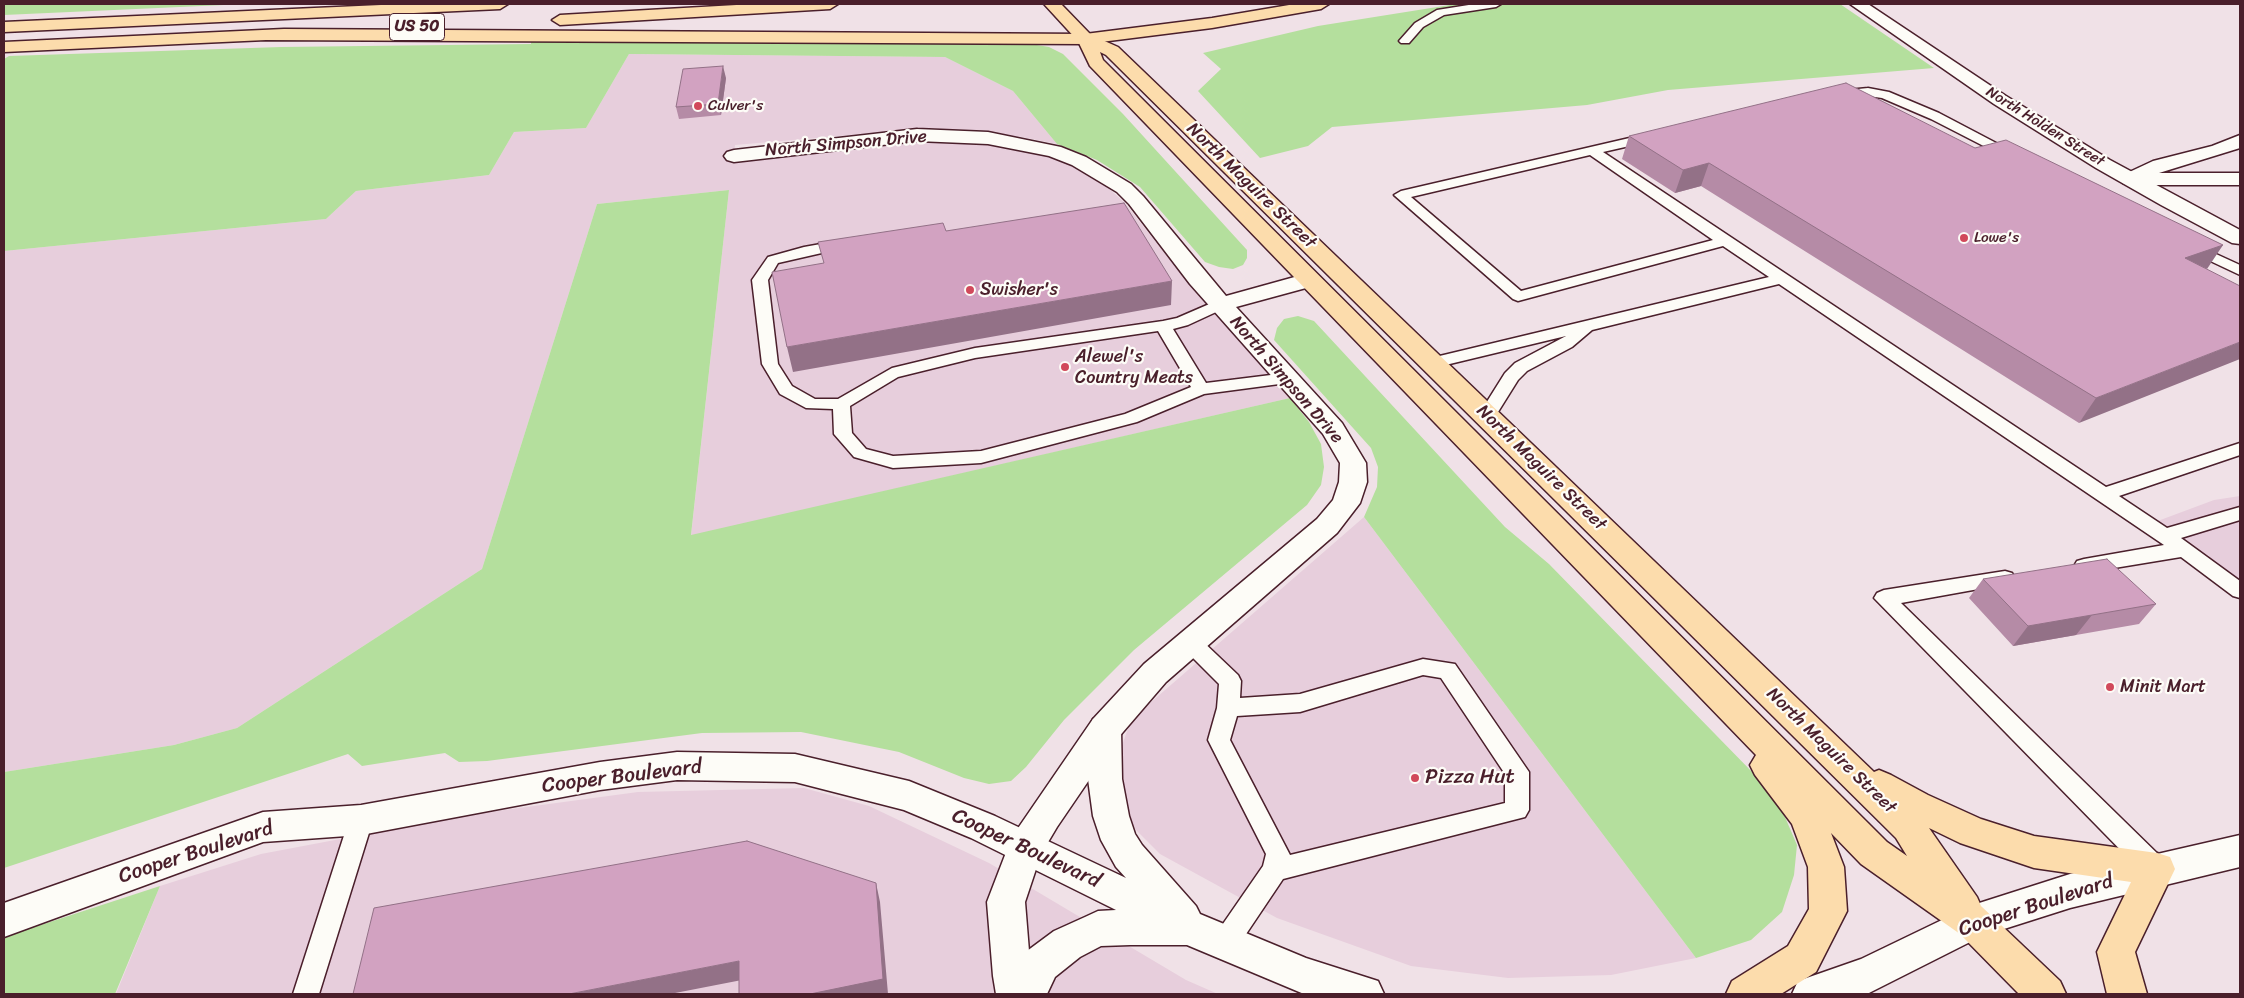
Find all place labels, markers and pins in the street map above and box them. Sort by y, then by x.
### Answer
place label: Culver's [708,97,763,115]
marker: Culver's [692,100,704,112]
place label: Lowe's [1974,229,2019,247]
marker: Lowe's [1958,232,1970,244]
place label: Swisher's [980,279,1058,301]
marker: Swisher's [964,284,976,296]
place label: Alewel's Country Meats [1075,346,1193,388]
marker: Alewel's Country Meats [1059,361,1071,373]
place label: Minit Mart [2120,676,2206,698]
marker: Minit Mart [2104,681,2116,693]
place label: Pizza Hut [1425,765,1515,791]
marker: Pizza Hut [1409,772,1421,784]

